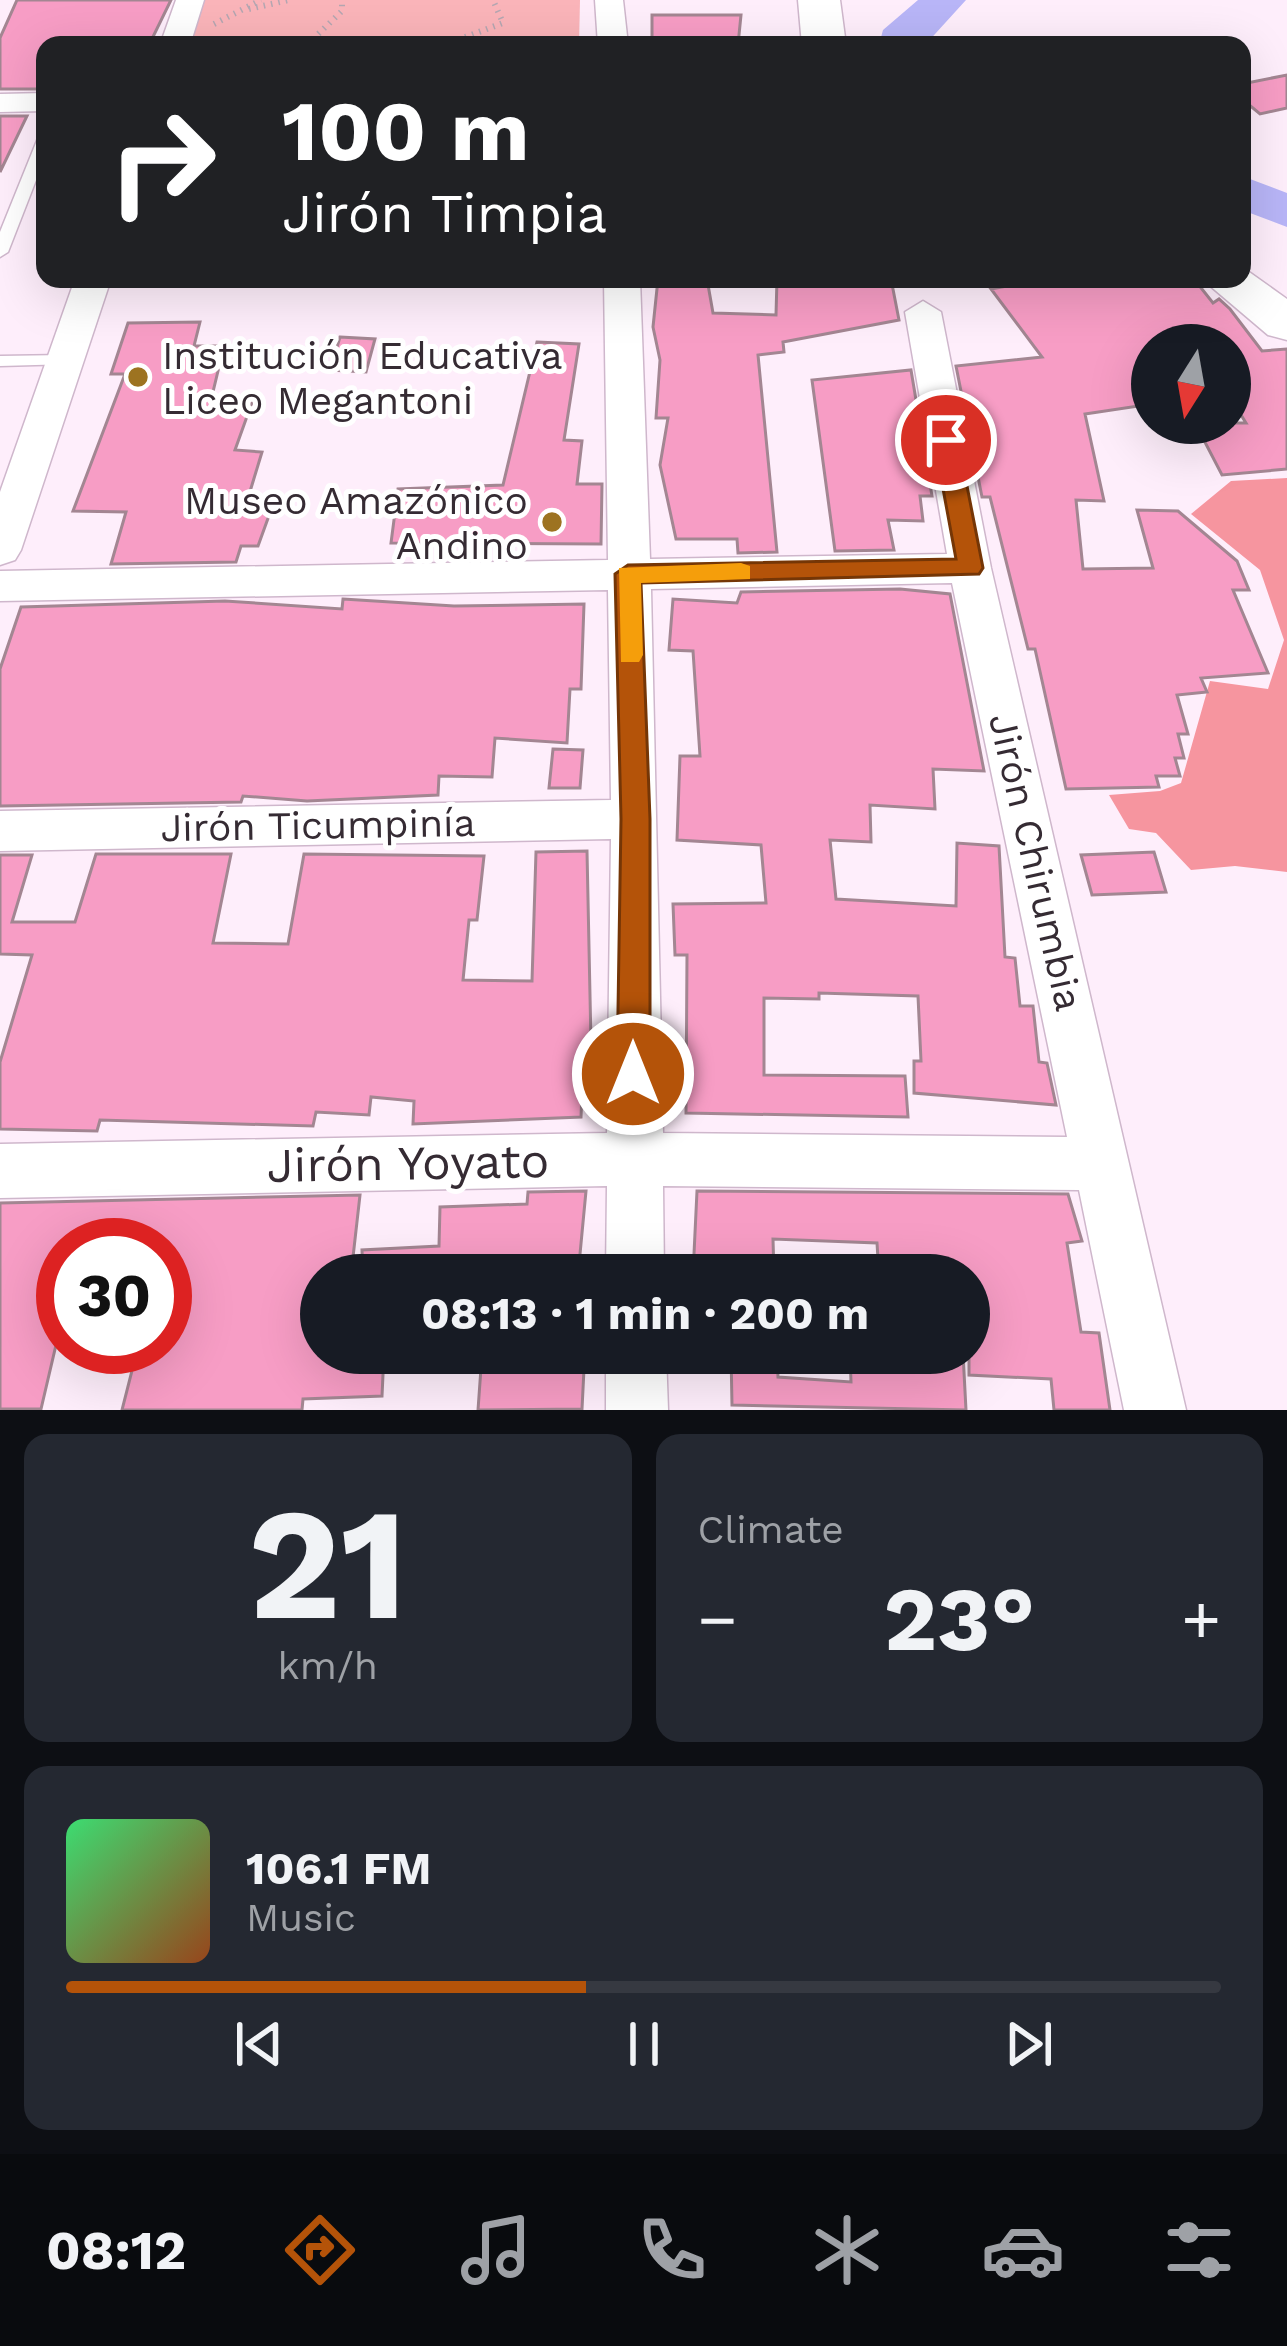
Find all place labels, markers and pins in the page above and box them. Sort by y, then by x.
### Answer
place label: Institución Educativa Liceo Megantoni [162,333,563,423]
marker: Institución Educativa Liceo Megantoni [125,364,151,390]
pin [895,389,997,491]
place label: Museo Amazónico Andino [184,478,528,568]
marker: Museo Amazónico Andino [539,509,565,535]

